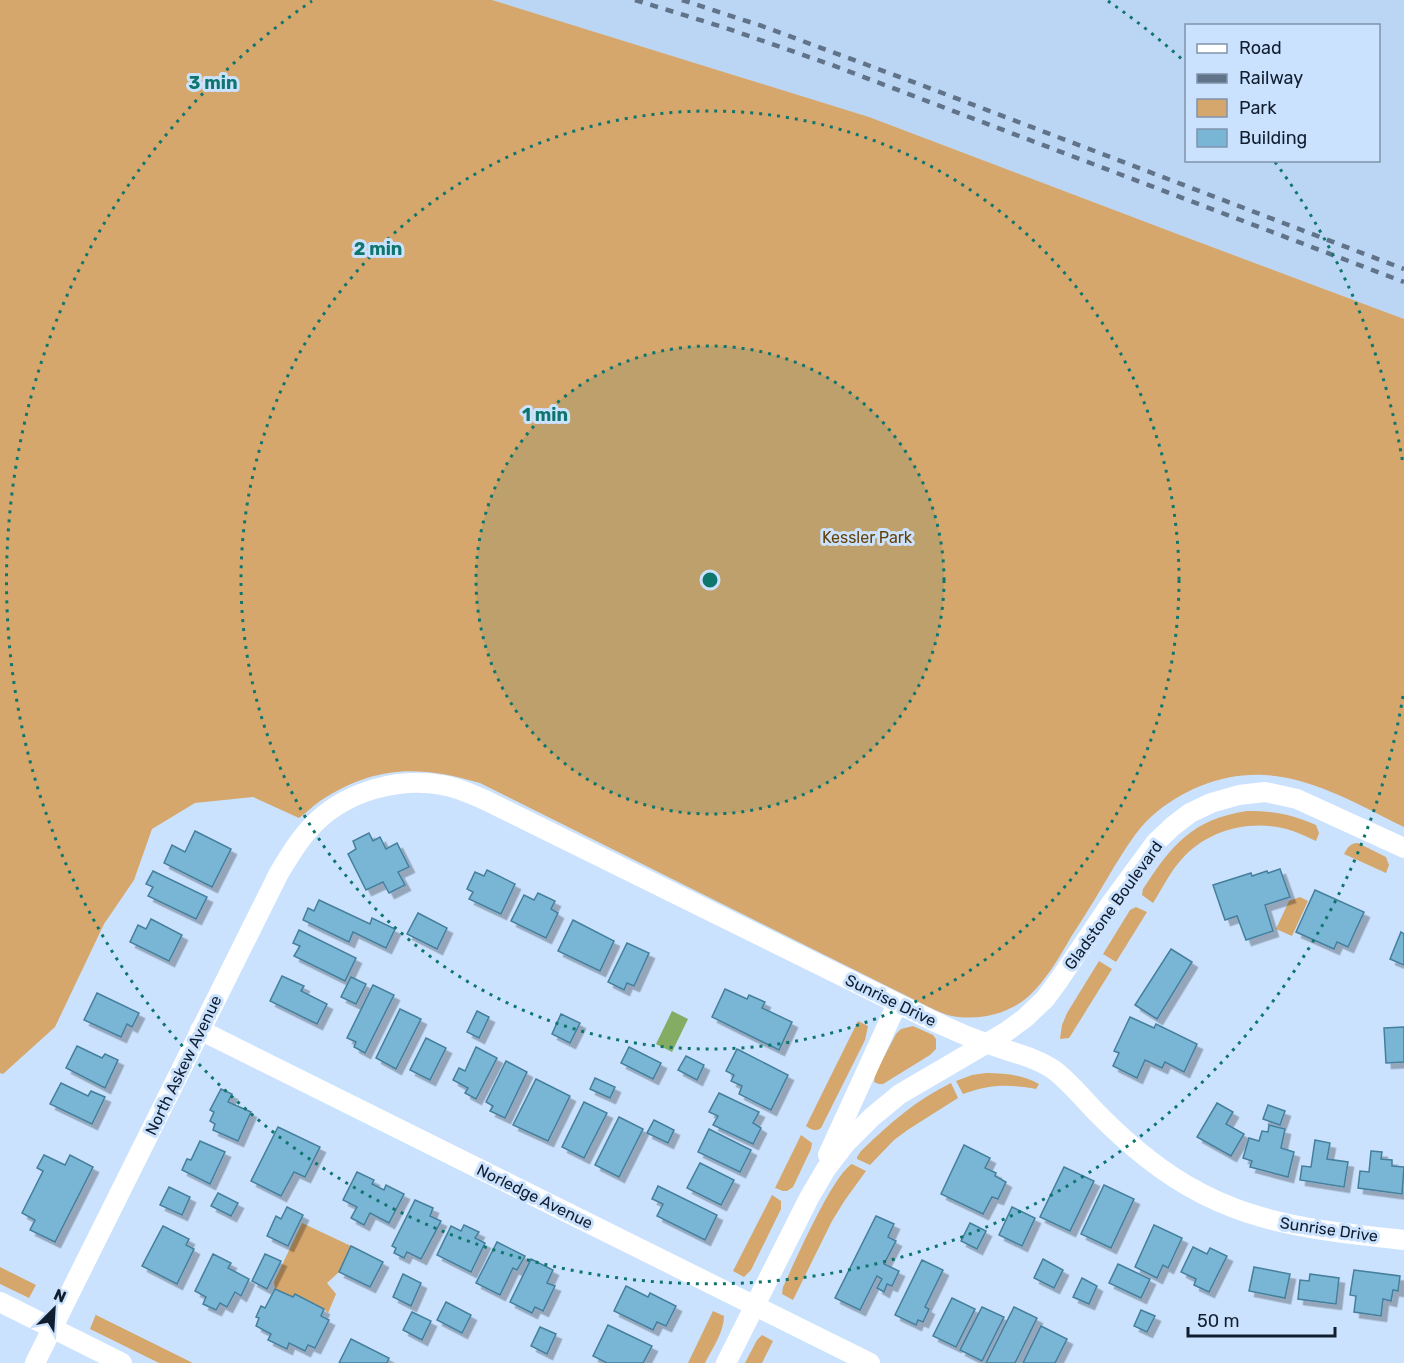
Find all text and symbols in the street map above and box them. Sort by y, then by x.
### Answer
legend [1185,24,1380,162]
text: Road [1239,37,1282,59]
text: Railway [1239,67,1303,89]
text: 3 min [189,72,237,94]
text: Park [1239,97,1277,119]
text: Building [1239,127,1307,149]
text: 2 min [354,238,402,260]
text: 1 min [522,404,568,426]
park label: Kessler Park [822,528,913,547]
centre of rings [700,570,720,590]
street label: Gladstone Boulevard [1060,837,1166,973]
street label: Sunrise Drive [842,970,939,1031]
street label: North Askew Avenue [141,992,226,1138]
street label: Norledge Avenue [474,1160,596,1233]
street label: Sunrise Drive [1279,1213,1379,1246]
north arrow [24,1279,84,1339]
text: N [51,1285,69,1307]
scale bar [1188,1300,1335,1338]
text: 50 m [1197,1310,1240,1332]

